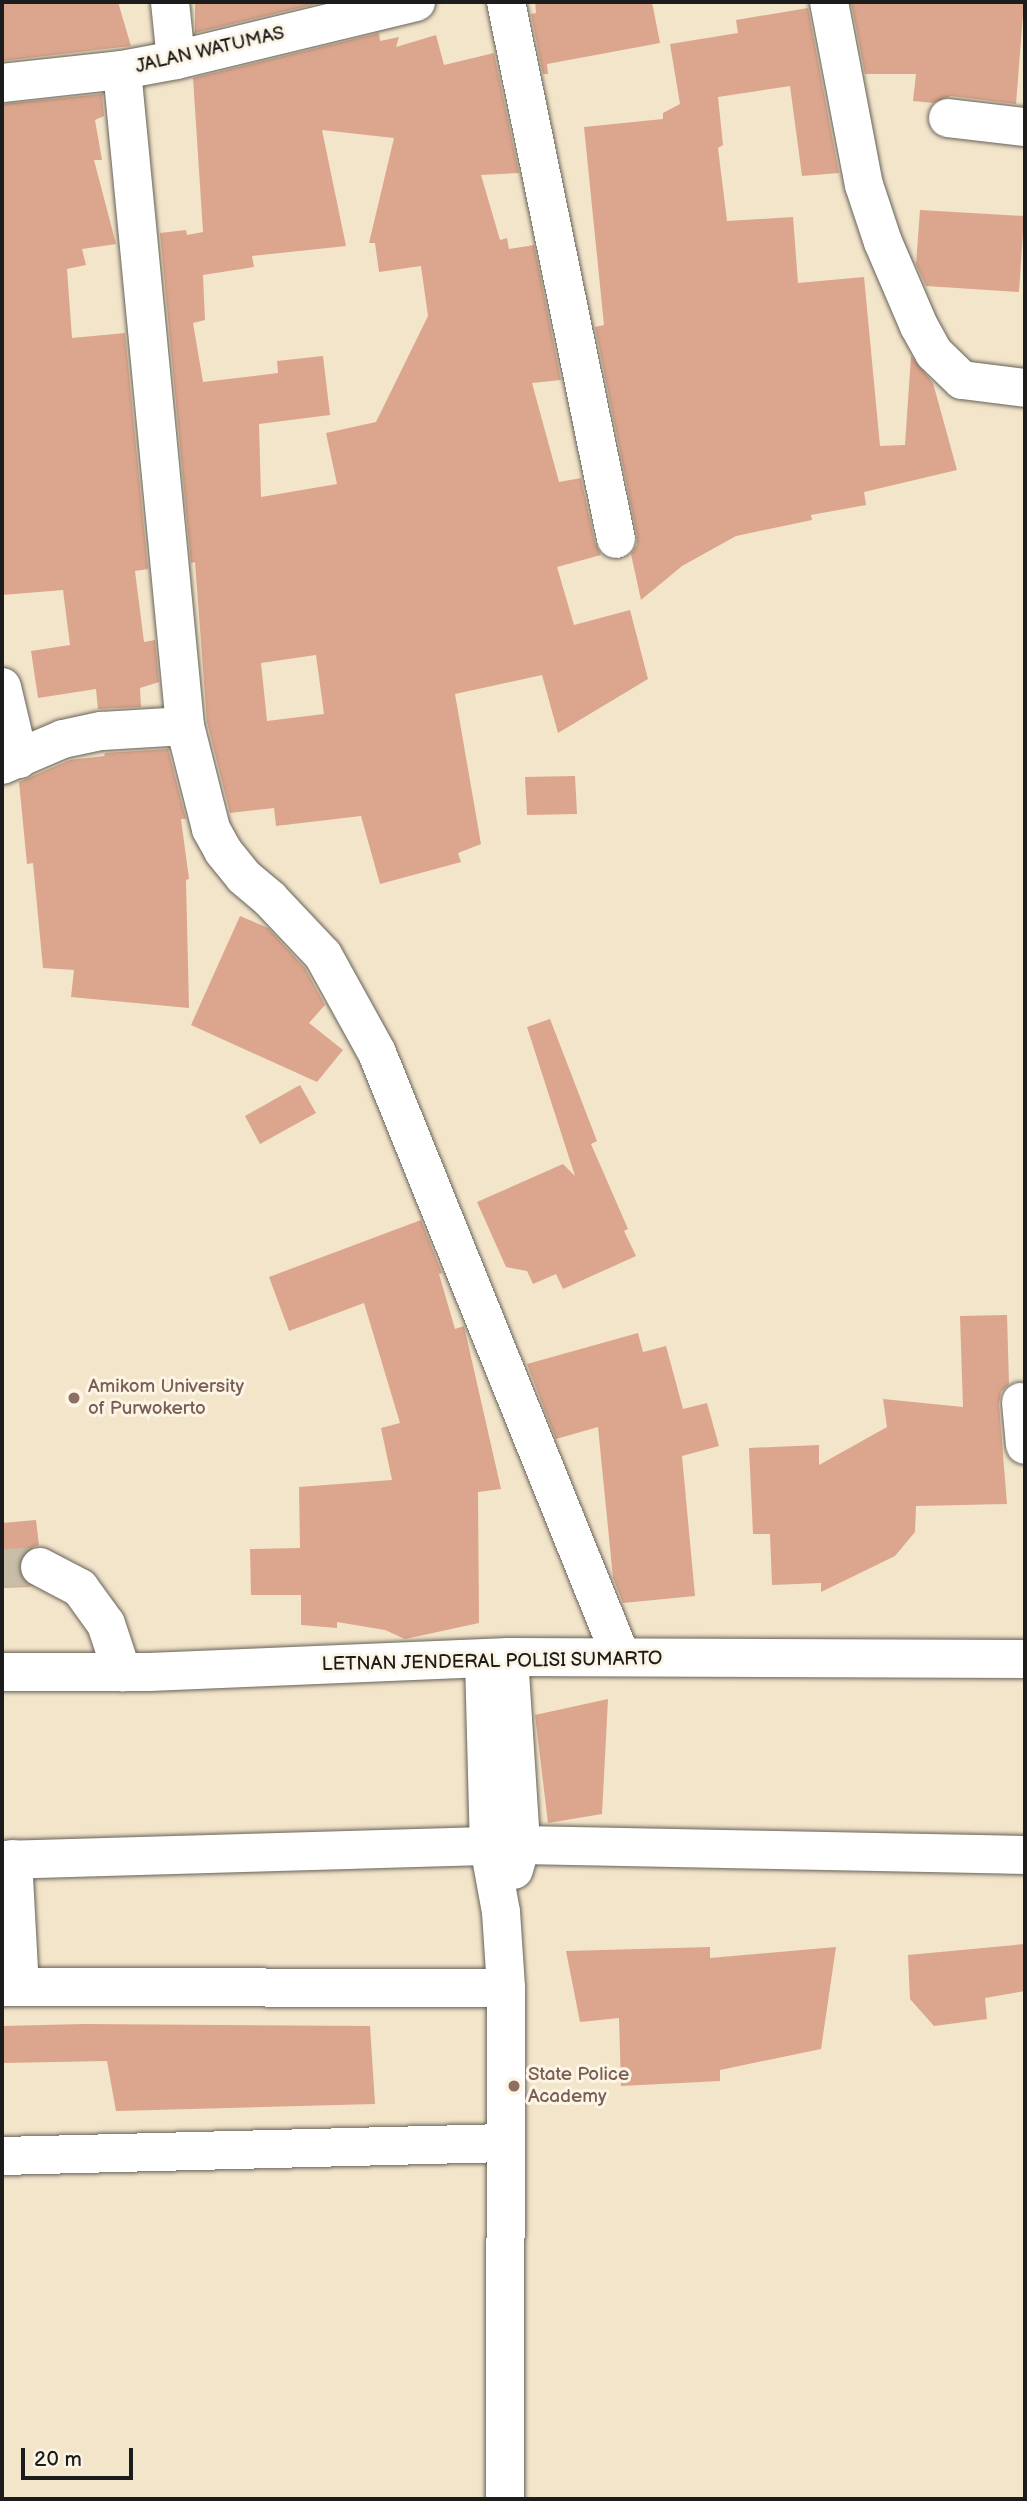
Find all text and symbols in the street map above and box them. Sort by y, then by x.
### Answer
street label: JALAN WATUMAS [133,22,287,78]
place label: Amikom University of Purwokerto [88,1376,244,1420]
marker: Amikom University of Purwokerto [66,1390,82,1406]
street label: LETNAN JENDERAL POLISI SUMARTO [321,1648,663,1676]
place label: State Police Academy [528,2064,629,2108]
marker: State Police Academy [506,2078,522,2094]
scale bar [24,2434,136,2478]
text: 20 m [34,2447,82,2472]

